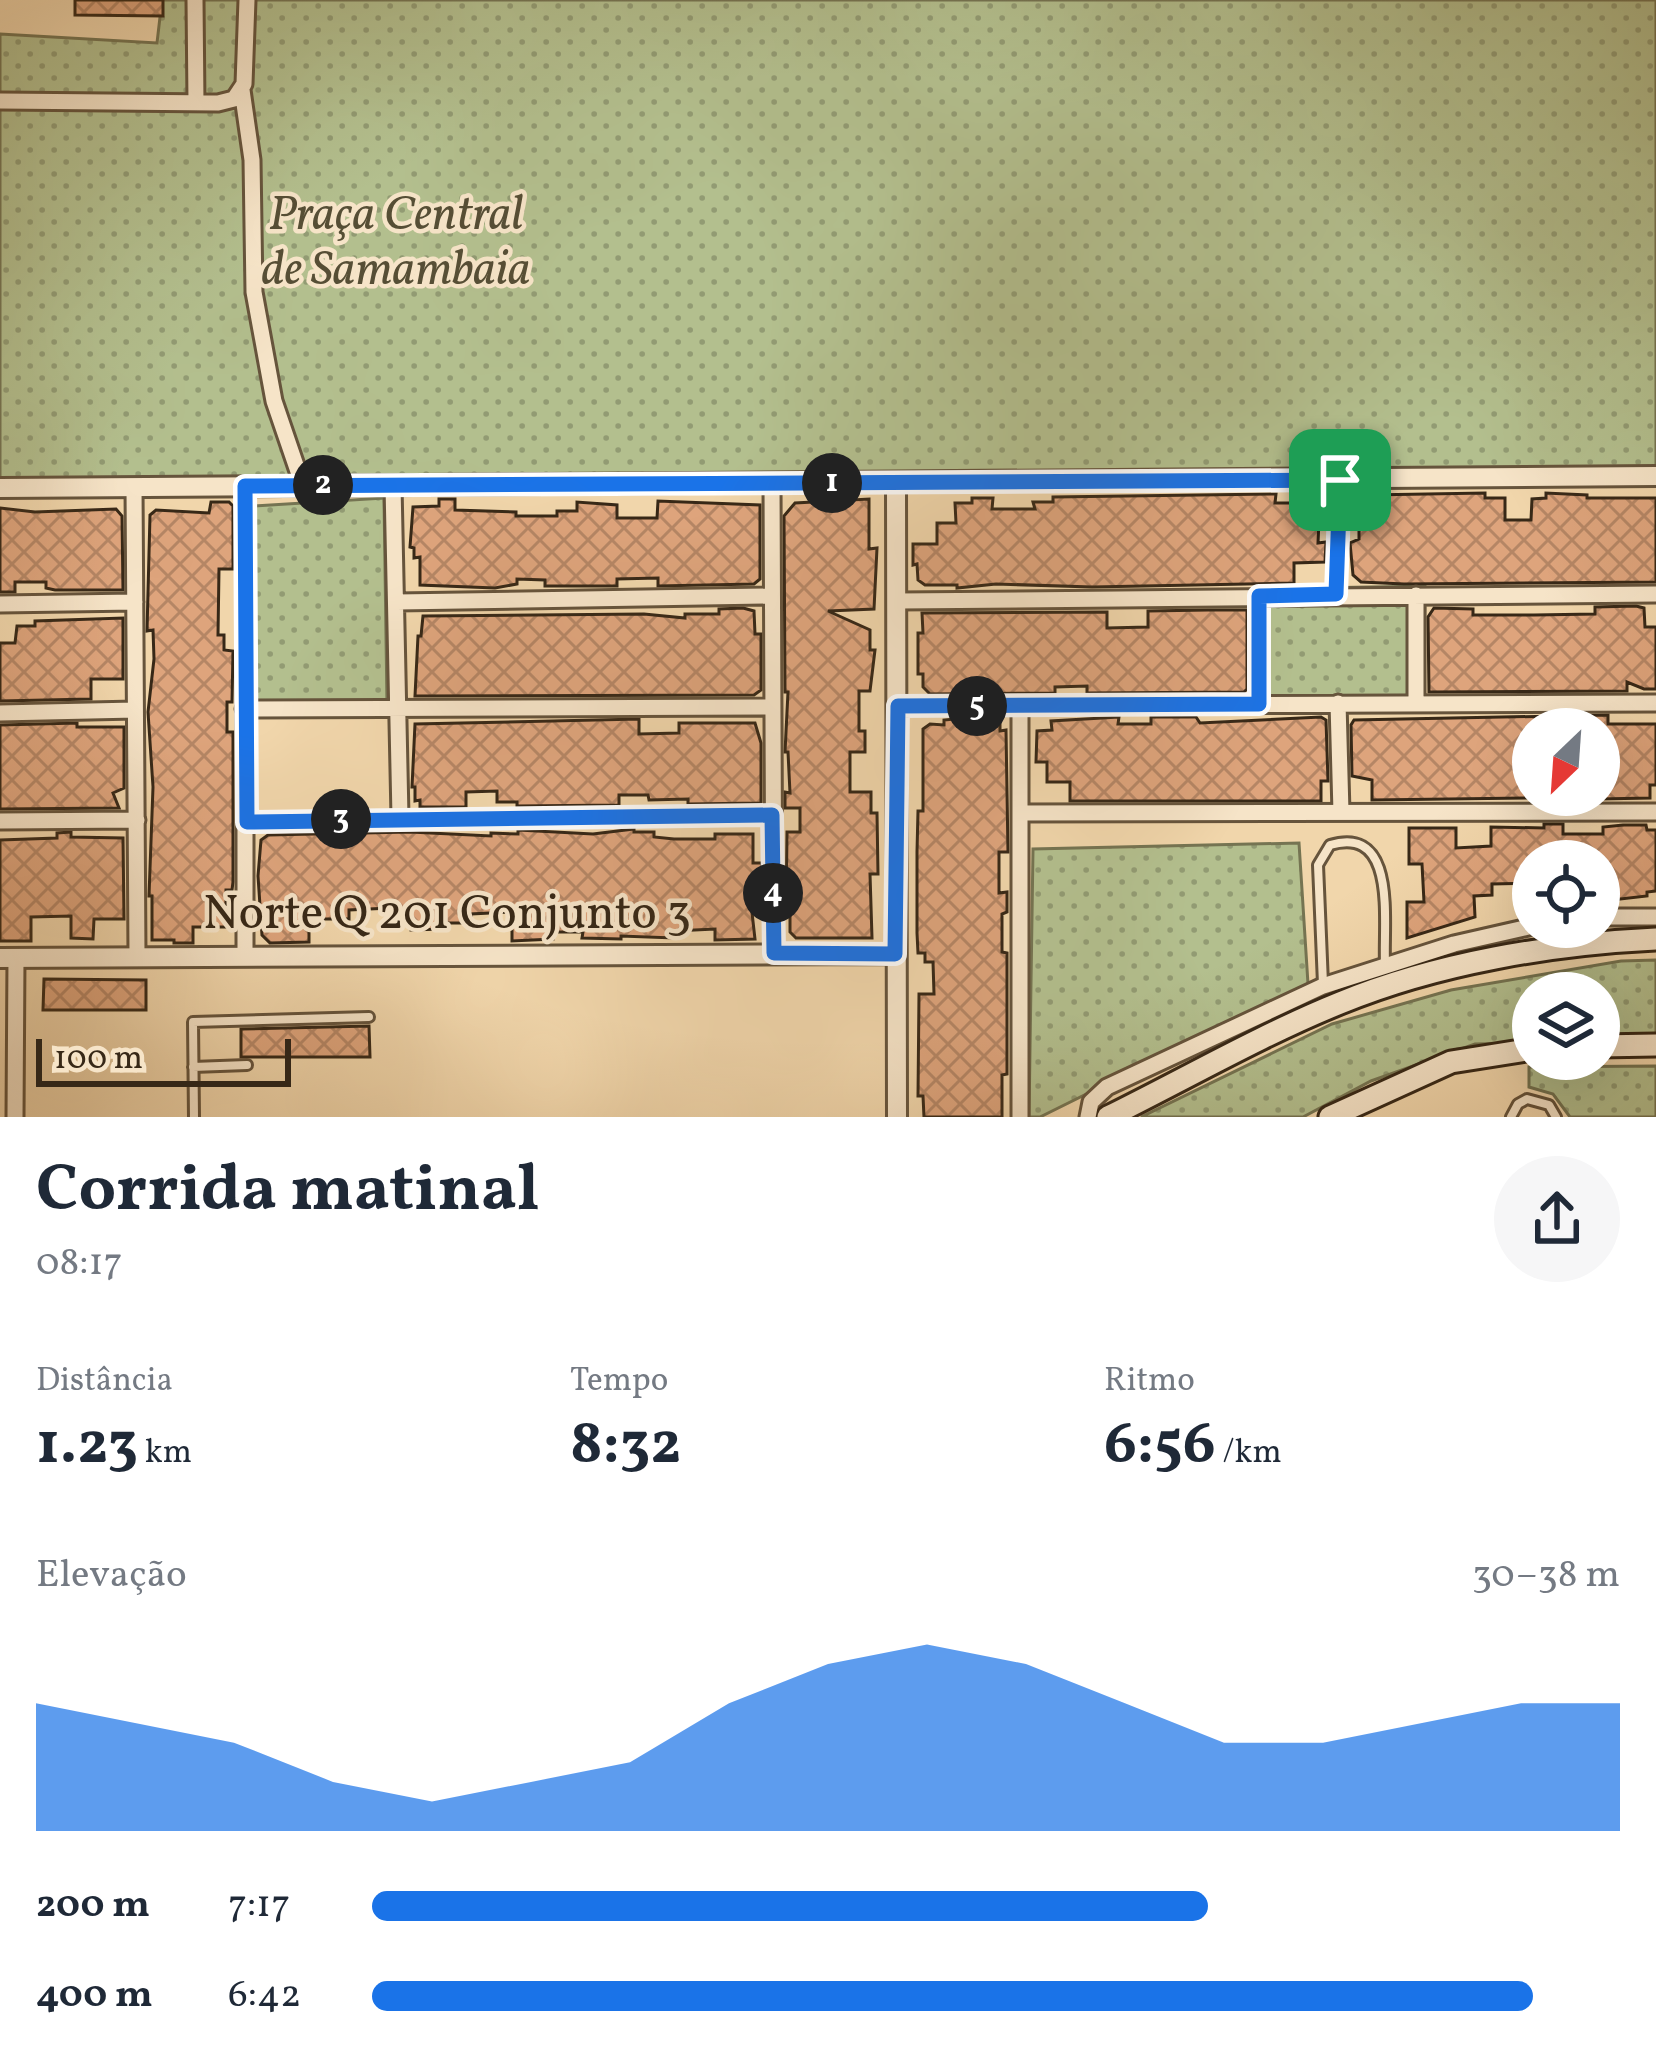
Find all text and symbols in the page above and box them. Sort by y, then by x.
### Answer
park label: Praça Central de Samambaia [261,183,531,305]
pin [1289,429,1391,531]
icon: arrive [1307,447,1373,513]
pin: 1 [802,453,862,513]
pin: 2 [293,455,353,515]
text: 1 [825,460,839,506]
text: 2 [314,462,332,508]
pin: 5 [947,676,1007,736]
text: 5 [969,683,985,729]
north arrow [1512,708,1620,816]
map controls [1512,708,1620,1080]
pin: 3 [311,789,371,849]
text: 3 [333,796,349,842]
button: locate [1512,840,1620,948]
pin: 4 [743,863,803,923]
text: 4 [763,870,783,916]
street label: Norte Q 201 Conjunto 3 [203,882,691,949]
button: layers [1512,972,1620,1080]
scale bar [36,1033,291,1086]
text: 100 m [54,1037,143,1083]
text: Corrida matinal [36,1146,539,1238]
button: share [1494,1156,1620,1282]
text: 08:17 [36,1237,123,1291]
text: Distância [36,1359,173,1405]
text: Tempo [570,1359,668,1405]
text: Ritmo [1104,1359,1195,1405]
text: 1.23 [36,1405,138,1488]
text: 8:32 [570,1405,682,1488]
text: 6:56 [1104,1405,1216,1488]
text: km [138,1431,192,1477]
text: /km [1216,1431,1282,1477]
text: Elevação [36,1549,187,1603]
text: 30–38 m [1472,1549,1620,1603]
text: 200 m [36,1879,150,1933]
text: 7:17 [228,1879,290,1933]
text: 400 m [36,1969,153,2023]
text: 6:42 [228,1969,301,2023]

